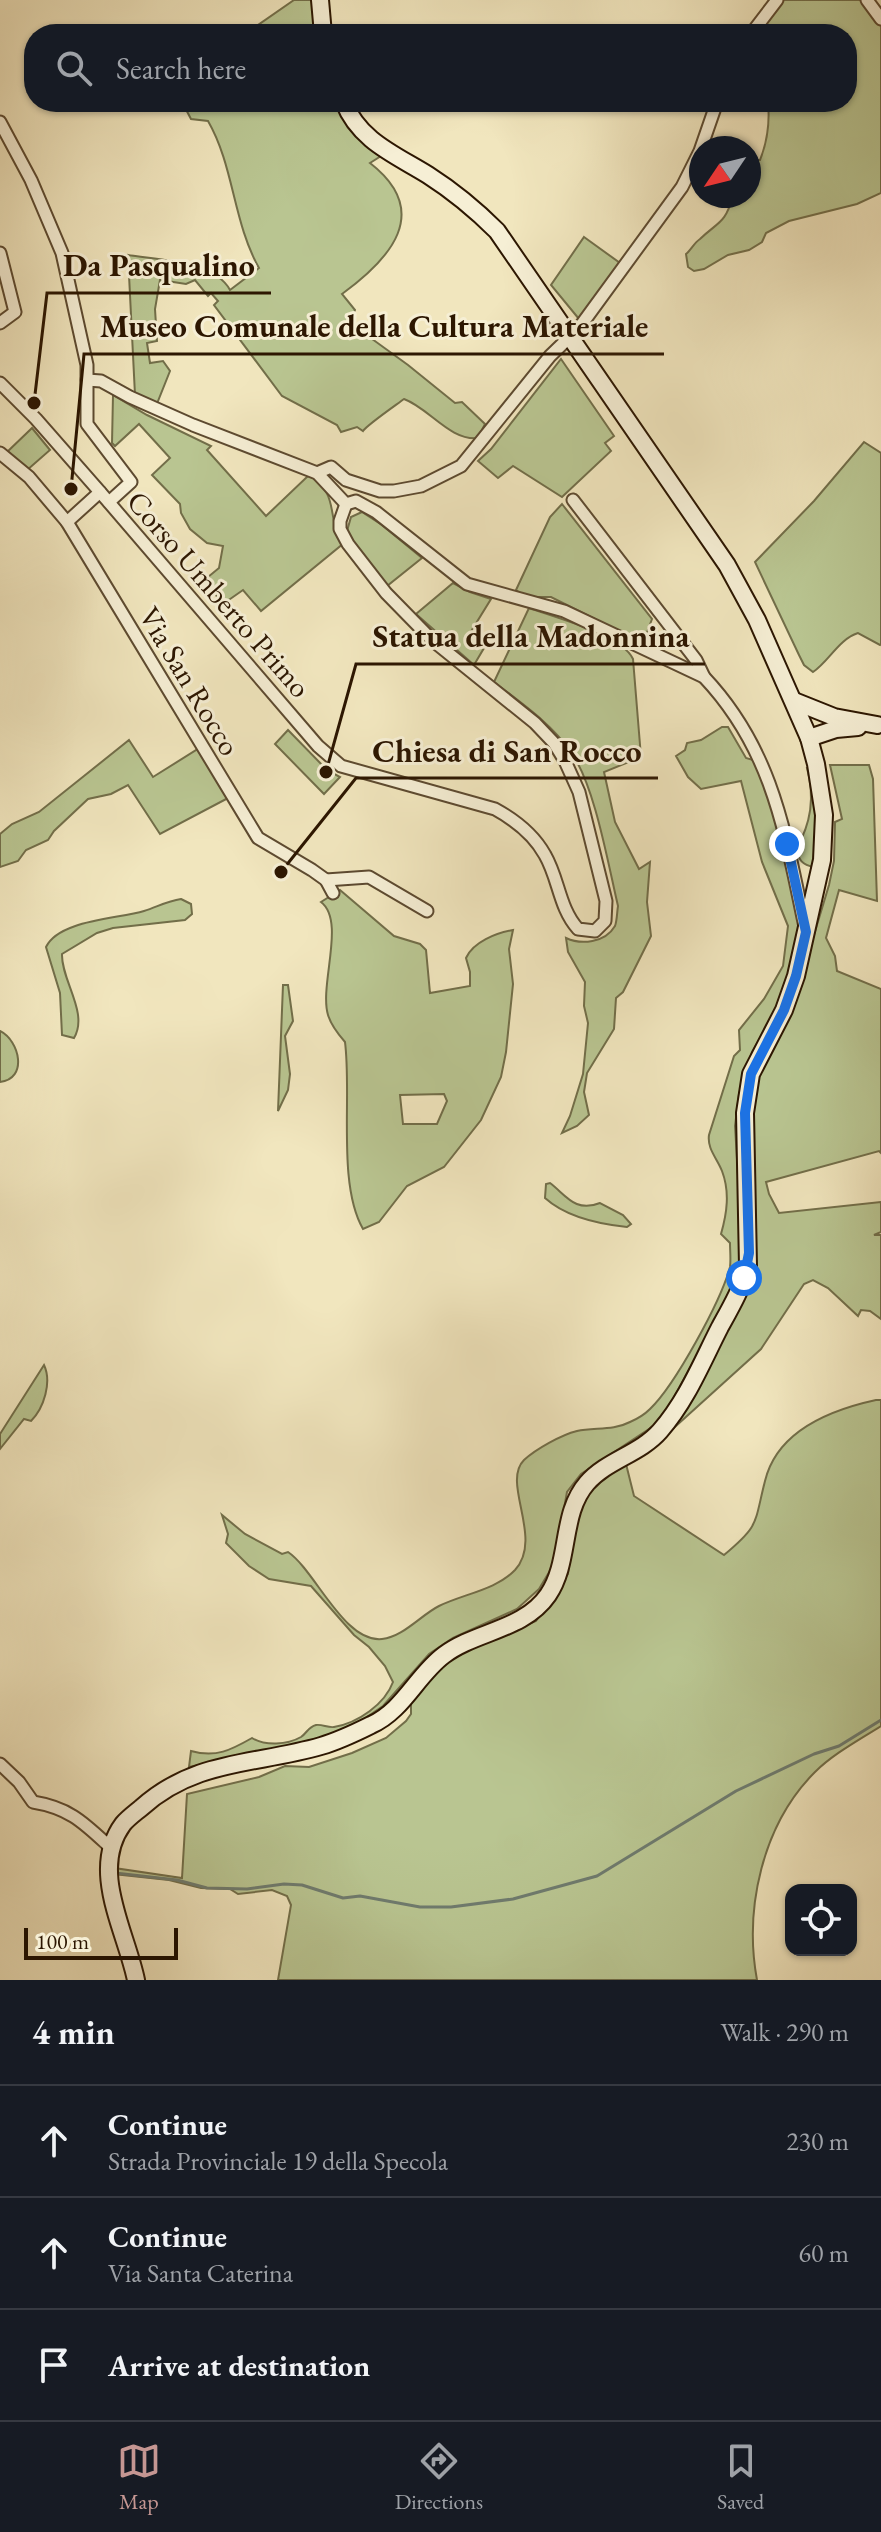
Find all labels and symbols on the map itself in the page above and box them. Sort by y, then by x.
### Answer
north arrow [689,136,761,208]
callout: Da Pasqualino [47,237,271,293]
text: Da Pasqualino [63,244,255,286]
callout: Museo Comunale della Cultura Materiale [84,298,664,354]
text: Museo Comunale della Cultura Materiale [100,305,648,347]
street label: Corso Umberto Primo [118,482,320,706]
street label: Via San Rocco [130,599,250,763]
callout: Statua della Madonnina [356,608,705,664]
text: Statua della Madonnina [372,615,691,657]
callout: Chiesa di San Rocco [356,722,658,778]
text: Chiesa di San Rocco [372,730,642,772]
route end [769,826,805,862]
route start [726,1260,762,1296]
scale bar [24,1924,178,1960]

